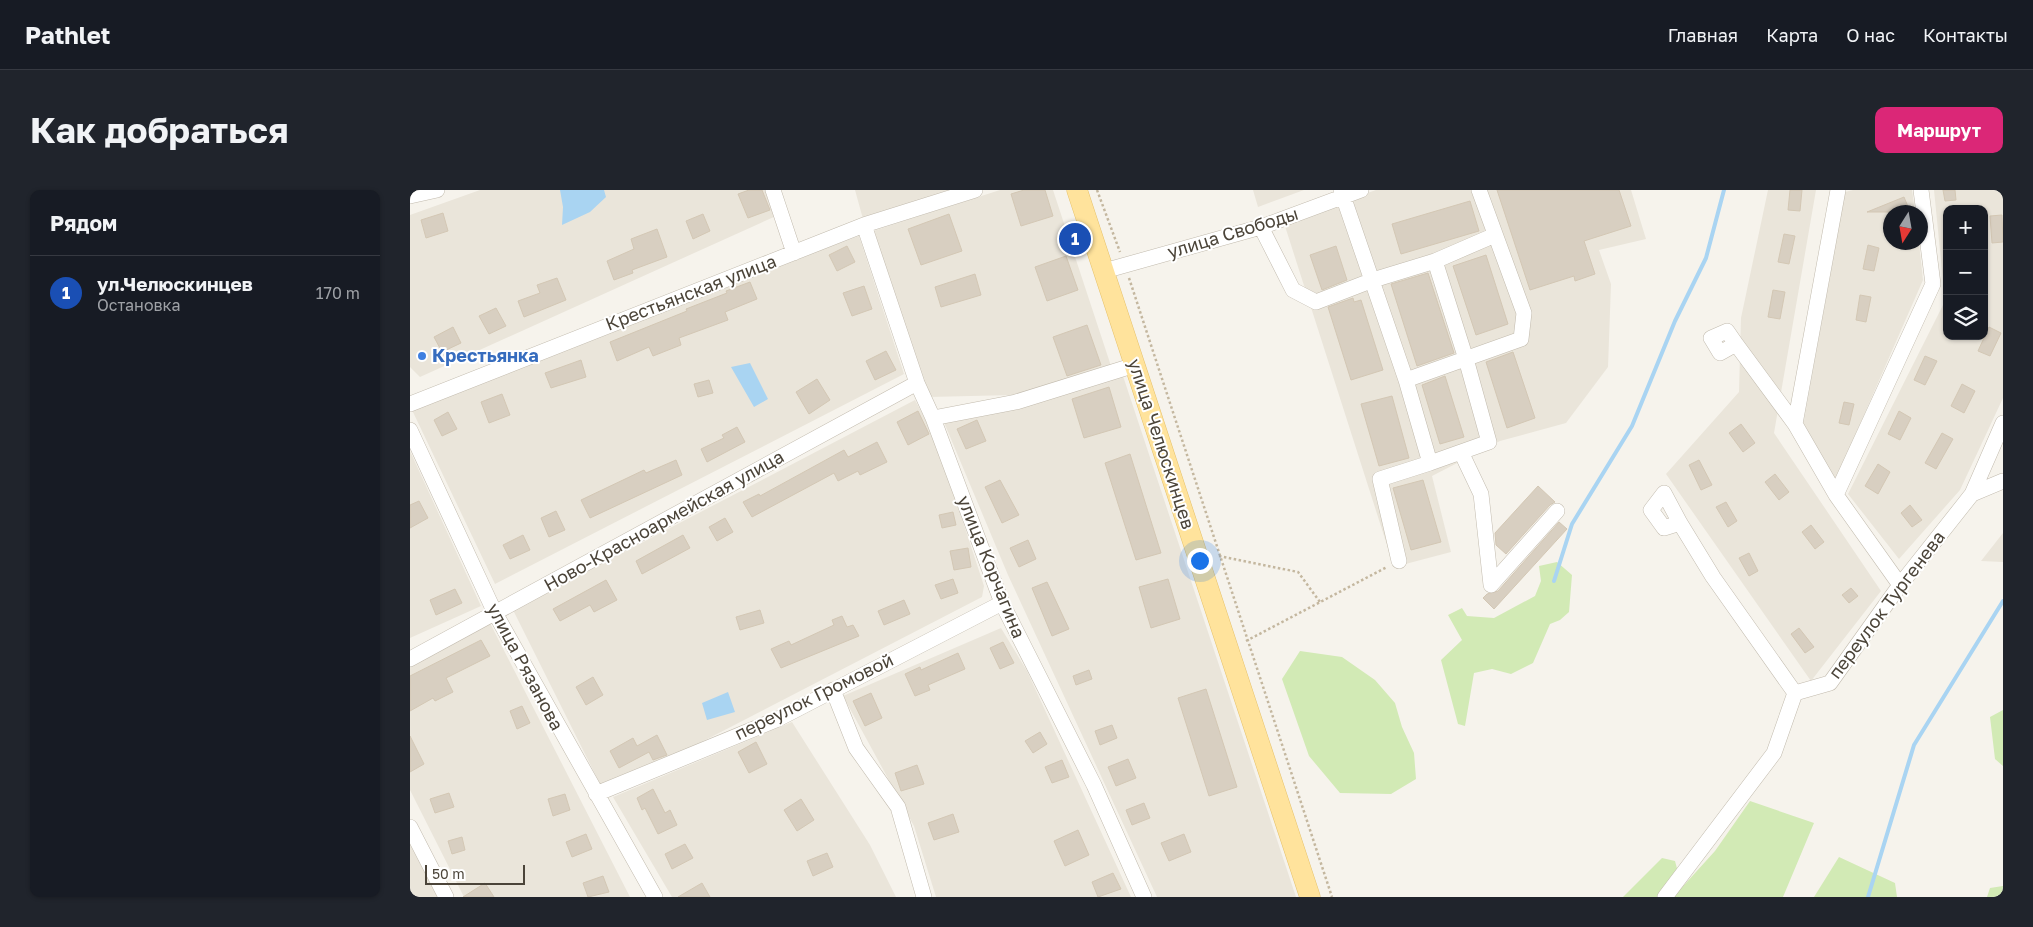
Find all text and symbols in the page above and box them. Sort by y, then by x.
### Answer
text: Pathlet [25,20,110,49]
text: Главная [1668,24,1738,46]
text: Карта [1766,24,1818,46]
text: О нас [1846,24,1895,46]
text: Контакты [1923,24,2008,46]
button: Маршрут [1875,107,2003,153]
text: Как добраться [30,109,288,151]
street label: улица Свободы [1165,202,1301,262]
north arrow [1883,205,1928,250]
map controls [1943,205,1988,340]
button: + [1943,205,1988,250]
text: Рядом [50,210,117,236]
pin: 1 [1059,220,1091,258]
street label: Крестьянская улица [602,249,779,335]
button: − [1943,250,1988,295]
text: ул.Челюскинцев [97,272,253,295]
text: 1 [62,283,70,303]
text: 170 m [316,283,360,303]
text: Остановка [97,295,181,315]
button: layers [1943,295,1988,340]
place label: Крестьянка [432,344,539,366]
marker: Крестьянка [416,350,428,362]
street label: улица Челюскинцев [1124,356,1200,532]
street label: Ново-Красноармейская улица [540,445,787,595]
street label: улица Корчагина [953,492,1031,641]
street label: переулок Тургенева [1823,526,1949,683]
your location [1187,548,1213,574]
street label: улица Рязанова [483,599,569,734]
street label: переулок Громовой [731,648,897,744]
scale bar [425,862,525,885]
text: 50 m [432,865,465,882]

